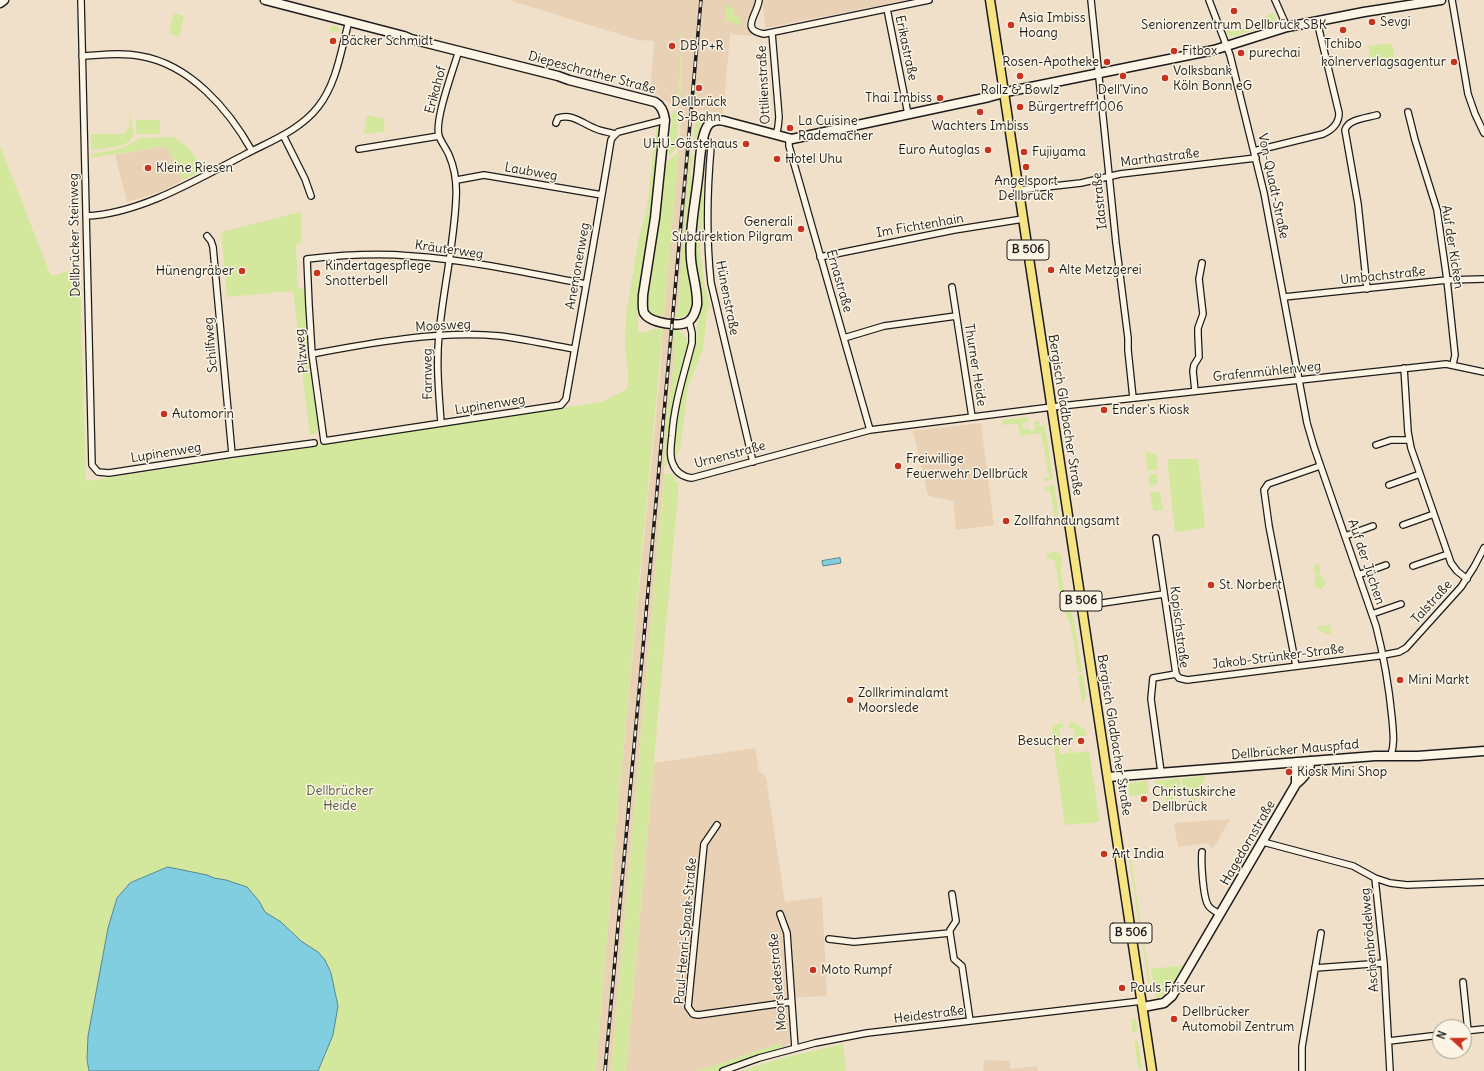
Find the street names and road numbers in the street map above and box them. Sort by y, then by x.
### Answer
street label: Erikastraße [891,14,921,82]
street label: Ottilienstraße [754,45,774,125]
street label: Diepeschrather Straße [526,48,658,98]
street label: Erikahof [422,64,450,116]
street label: Von-Quadt-Straße [1254,132,1292,240]
street label: Marthastraße [1120,145,1200,171]
street label: Laubweg [503,160,559,184]
street label: Idastraße [1089,172,1111,230]
street label: Dellbrücker Steinweg [66,173,84,297]
street label: Auf der Kicken [1438,204,1466,290]
street label: Im Fichtenhain [875,211,965,241]
street label: Anemonenweg [563,221,593,311]
street label: Kräuterweg [414,237,484,263]
road number: B 506 [1007,240,1049,260]
street label: Ernastraße [823,248,855,314]
street label: Hünenstraße [712,259,742,337]
street label: Umbachstraße [1340,264,1426,288]
street label: Schilfweg [201,316,221,374]
street label: Moosweg [415,317,471,335]
street label: Thurner Heide [961,322,989,408]
street label: Pilzweg [292,328,312,374]
street label: Bergisch Gladbacher Straße [1045,333,1085,497]
street label: Farnweg [420,348,436,400]
street label: Grafenmühlenweg [1212,359,1322,385]
street label: Lupinenweg [454,392,526,418]
street label: Urnenstraße [693,438,767,472]
street label: Lupinenweg [130,440,202,466]
street label: Auf der Jüchen [1344,517,1388,607]
street label: Talstraße [1408,577,1456,627]
street label: Kopischstraße [1166,585,1192,669]
road number: B 506 [1060,591,1102,611]
street label: Jakob-Strünker-Straße [1211,641,1345,673]
street label: Bergisch Gladbacher Straße [1094,653,1134,817]
street label: Dellbrücker Mauspfad [1230,737,1360,763]
street label: Hagedornstraße [1217,798,1279,888]
street label: Paul-Henri-Spaak-Straße [672,857,700,1005]
street label: Aschenbrödelweg [1358,887,1382,993]
road number: B 506 [1110,923,1152,943]
street label: Moorsledestraße [766,933,790,1031]
street label: Heidestraße [893,1003,965,1027]

